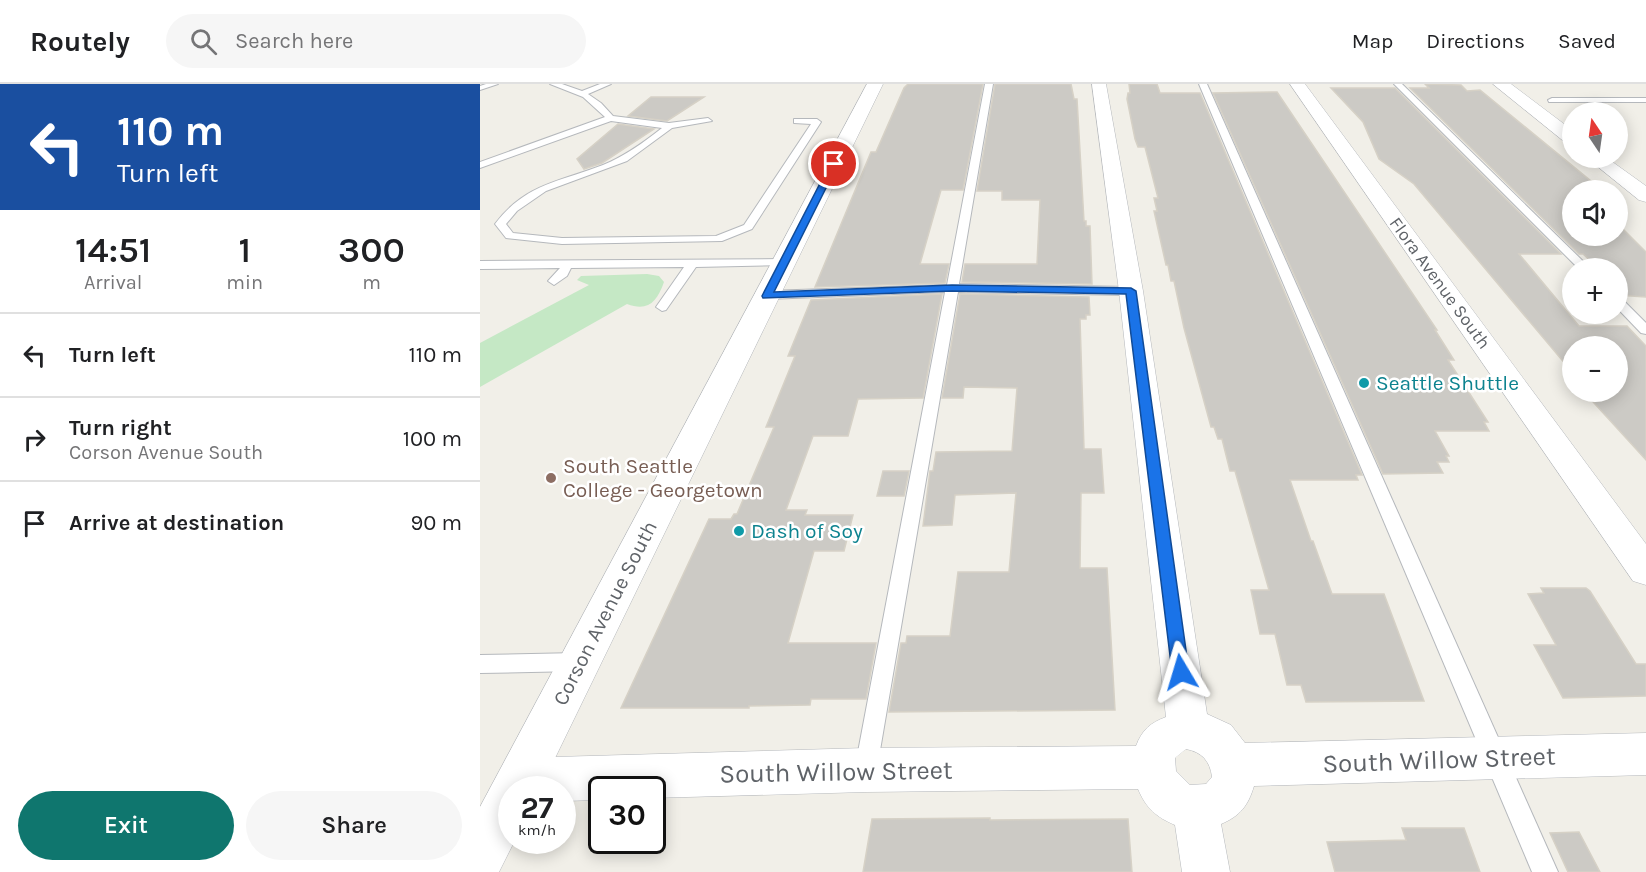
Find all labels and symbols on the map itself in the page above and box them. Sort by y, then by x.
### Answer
north arrow [1562,102,1628,168]
pin [808,138,859,189]
street label: Flora Avenue South [1385,213,1495,353]
place label: Seattle Shuttle [1376,371,1519,395]
marker: Seattle Shuttle [1357,376,1371,390]
place label: South Seattle College - Georgetown [563,454,763,502]
marker: South Seattle College - Georgetown [544,471,558,485]
street label: Corson Avenue South [548,517,662,709]
place label: Dash of Soy [751,519,863,543]
marker: Dash of Soy [732,524,746,538]
position arrow [1149,640,1213,704]
street label: South Willow Street [1322,740,1556,780]
street label: South Willow Street [719,754,953,790]
speed limit sign: 30 [588,776,666,854]

